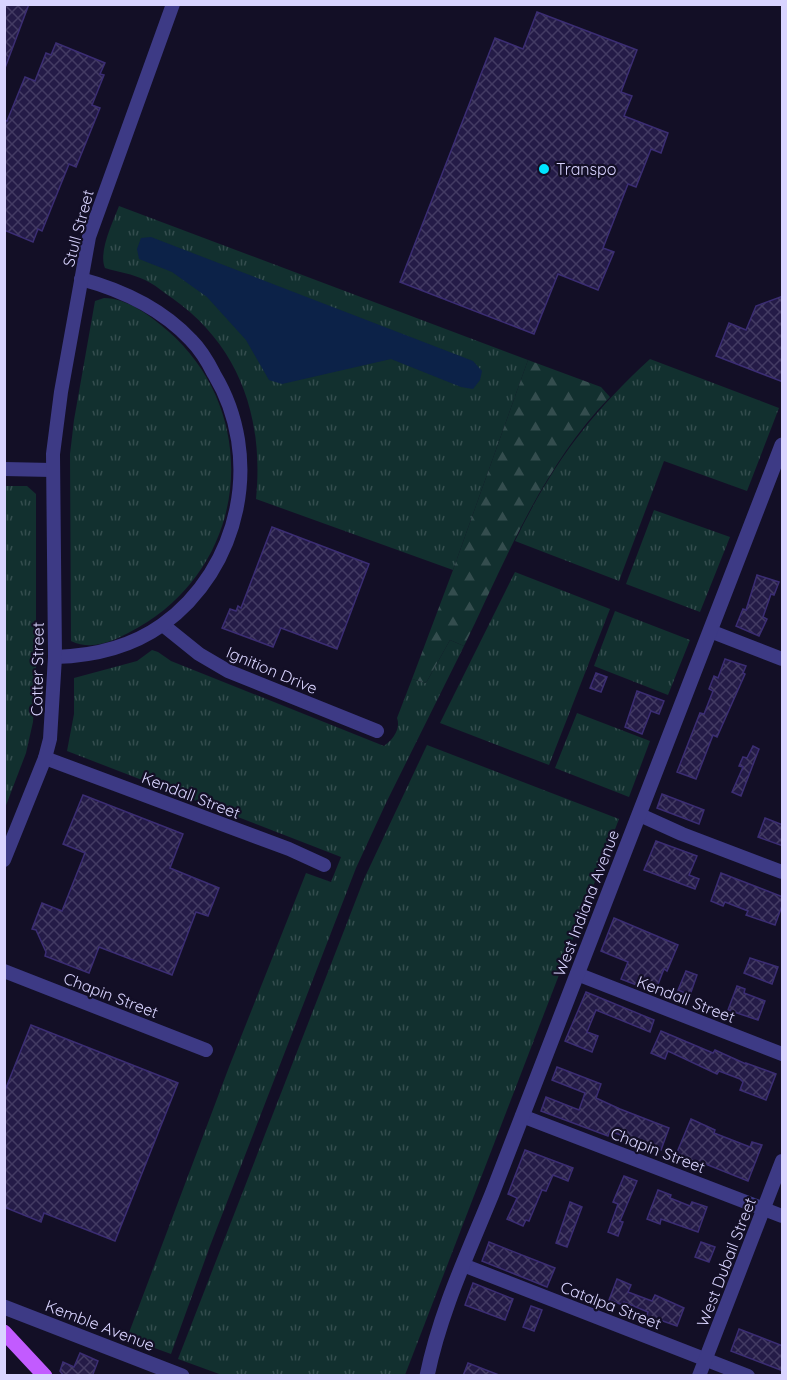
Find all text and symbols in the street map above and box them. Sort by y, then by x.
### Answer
place label: Transpo [556,159,616,179]
marker: Transpo [537,162,551,176]
street label: Stull Street [58,187,98,269]
street label: Cotter Street [26,622,48,716]
street label: Ignition Drive [223,642,321,698]
street label: Kendall Street [139,767,243,823]
street label: West Indiana Avenue [549,827,623,979]
street label: Chapin Street [61,968,161,1022]
street label: Kendall Street [634,971,738,1027]
street label: Chapin Street [608,1123,708,1177]
street label: West Dubail Street [692,1195,760,1329]
street label: Catalpa Street [558,1277,664,1333]
street label: Kemble Avenue [43,1295,157,1355]

